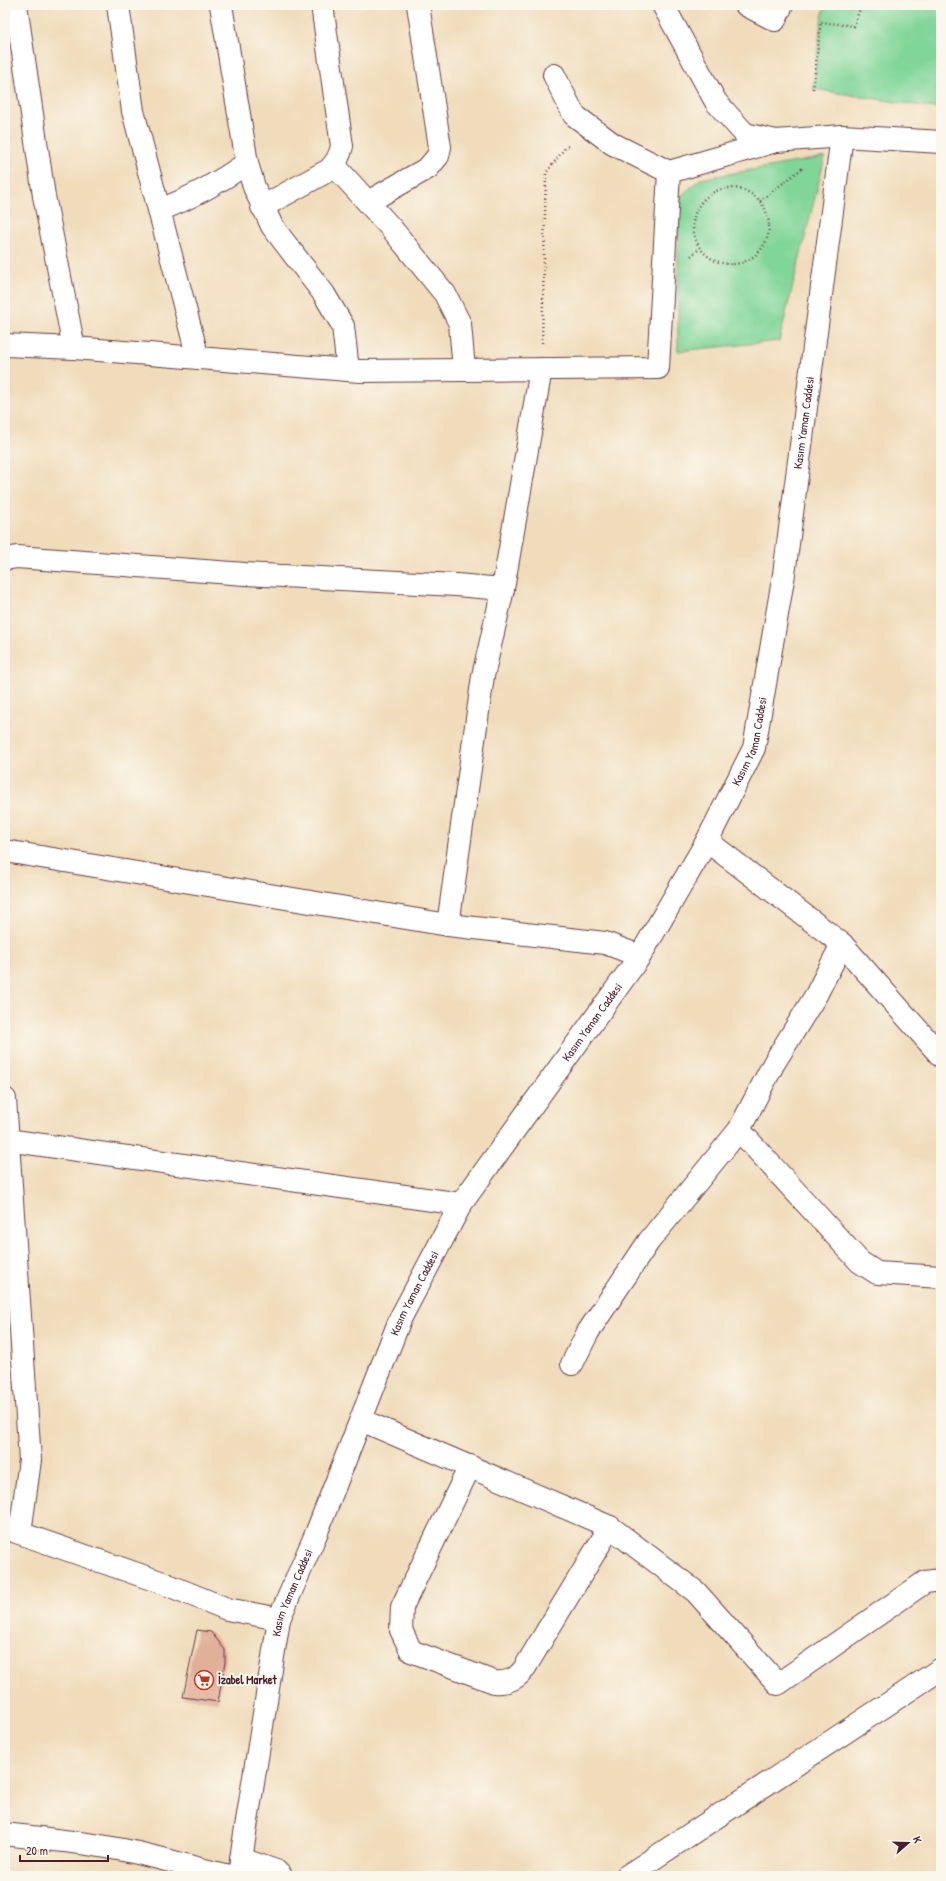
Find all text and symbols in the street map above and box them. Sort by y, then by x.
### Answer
street label: Kasım Yaman Caddesi [789,375,818,470]
street label: Kasım Yaman Caddesi [727,696,771,789]
street label: Kasım Yaman Caddesi [558,979,626,1065]
street label: Kasım Yaman Caddesi [386,1248,443,1338]
street label: Kasım Yaman Caddesi [267,1546,316,1638]
supermarket icon: İzabel Market [193,1669,215,1691]
place label: İzabel Market [218,1671,278,1688]
north arrow [888,1823,928,1863]
text: K [910,1834,925,1845]
scale bar [20,1837,108,1863]
text: 20 m [26,1842,48,1859]

